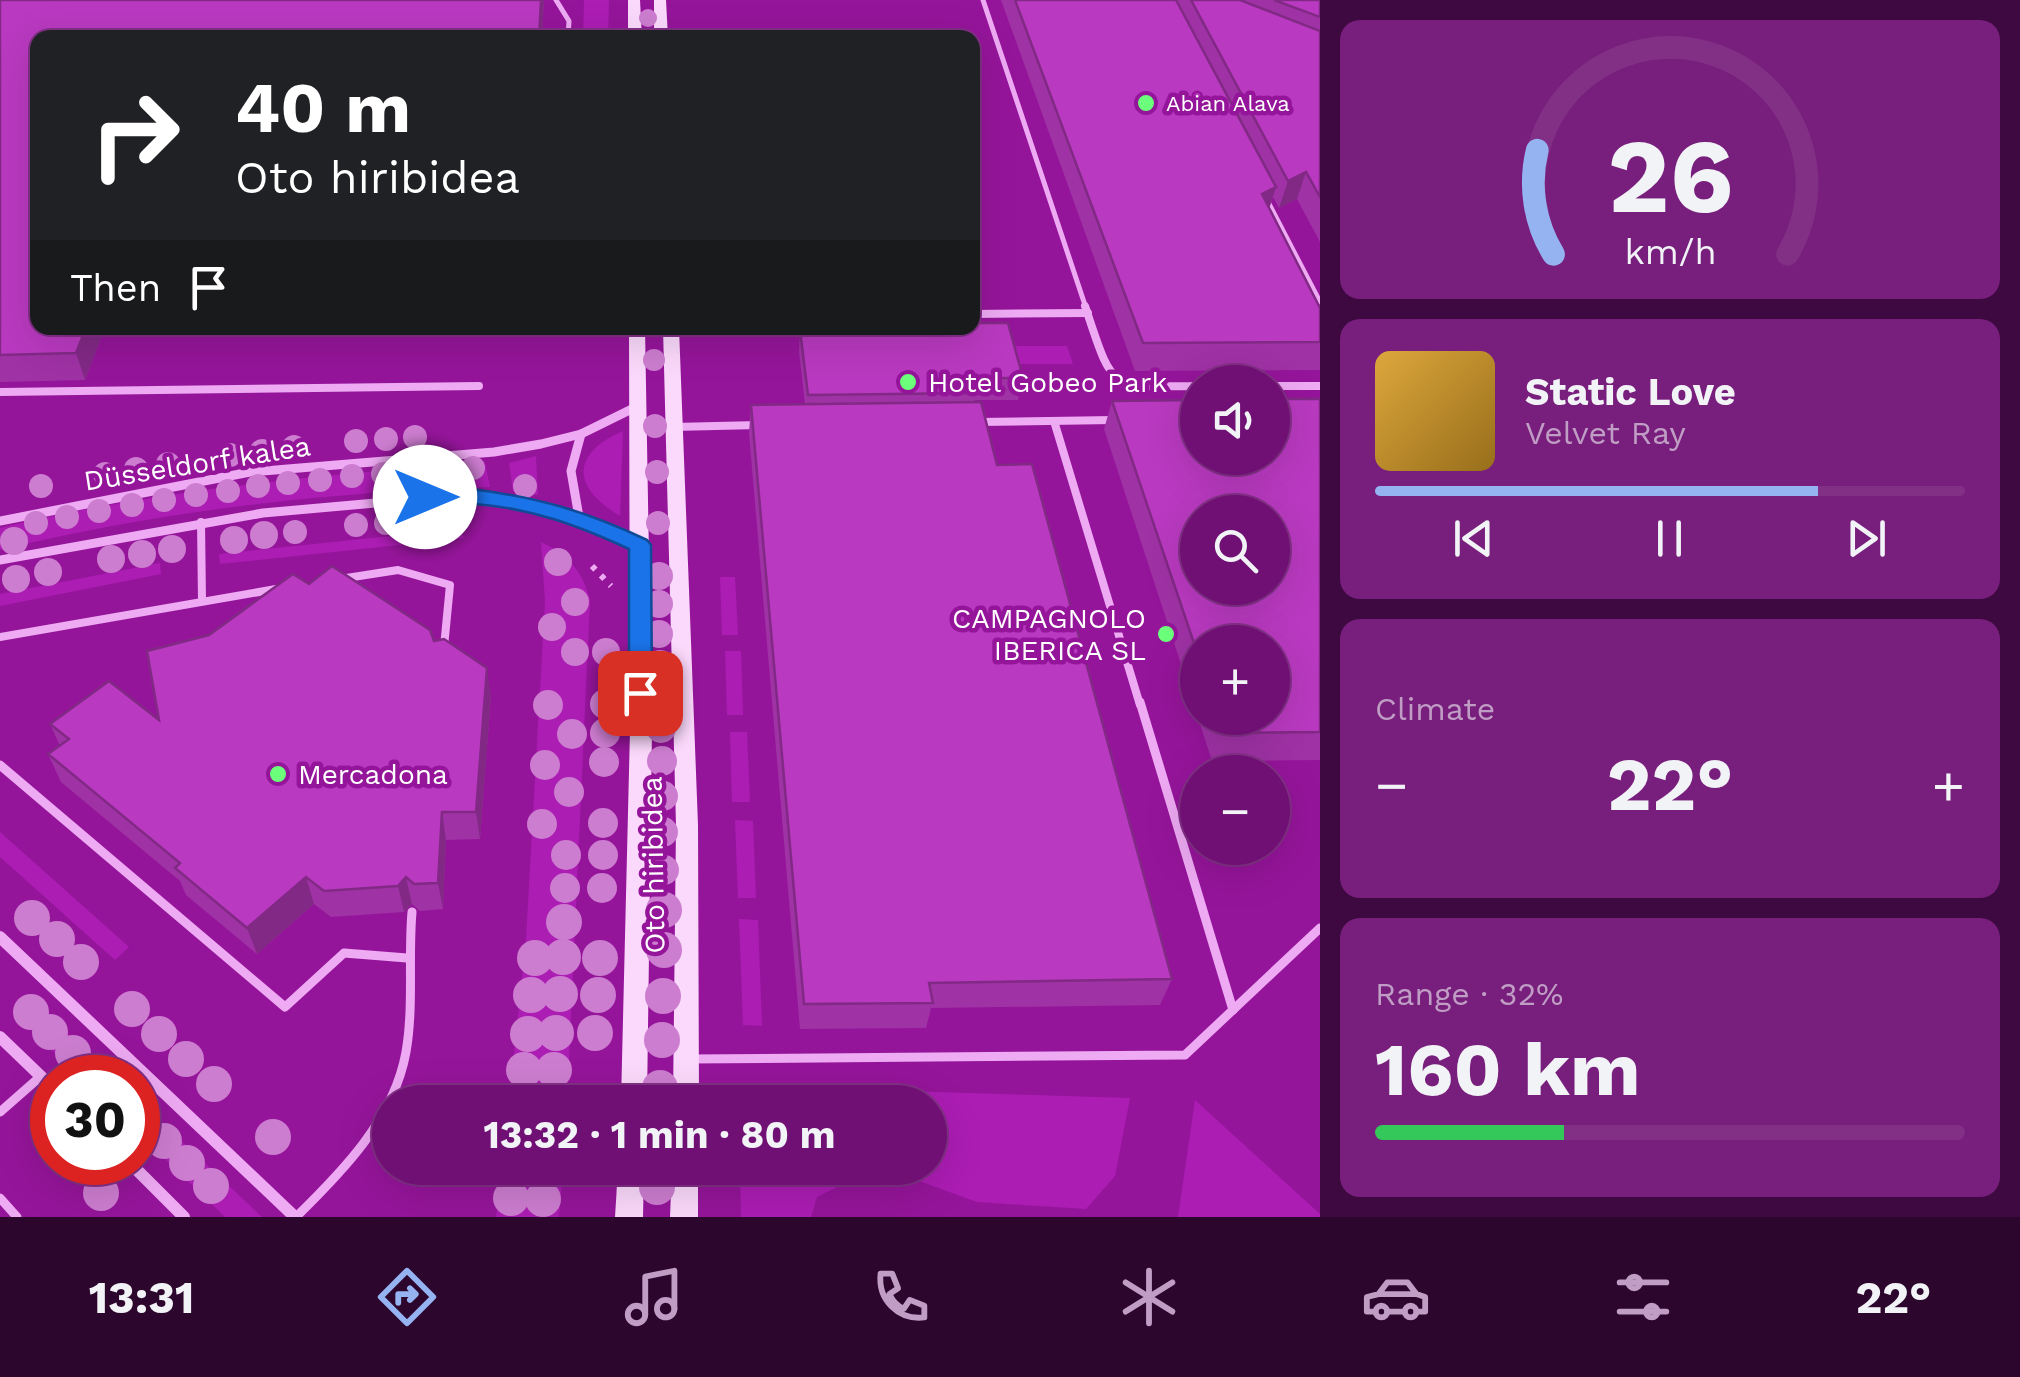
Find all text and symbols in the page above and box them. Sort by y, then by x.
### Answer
text: 40 m [235,67,411,149]
icon: right [70,70,200,200]
place label: Abian Alava [1166,91,1290,116]
marker: Abian Alava [1135,92,1157,114]
text: 26 [1607,115,1733,237]
text: Oto hiribidea [235,151,520,204]
text: km/h [1624,231,1716,273]
icon: arrive [181,260,236,315]
text: Then [70,266,161,310]
map controls [1180,365,1290,865]
button: sound [1180,365,1290,475]
place label: Hotel Gobeo Park [928,366,1167,399]
text: Static Love [1525,370,1736,414]
marker: Hotel Gobeo Park [897,371,919,393]
text: Velvet Ray [1525,414,1686,452]
street label: Düsseldorf kalea [81,429,313,498]
position arrow [373,445,477,549]
button: search [1180,495,1290,605]
icon: previous [1446,511,1501,566]
icon: pause [1642,511,1697,566]
icon: next [1839,511,1894,566]
place label: CAMPAGNOLO IBERICA SL [952,602,1146,667]
marker: CAMPAGNOLO IBERICA SL [1155,623,1177,645]
button: + [1180,625,1290,735]
pin [598,651,683,736]
icon: arrive [613,666,668,721]
text: Climate [1375,690,1495,728]
text: 22° [1607,740,1733,828]
text: − [1375,753,1408,817]
text: + [1932,753,1965,817]
button: − [1180,755,1290,865]
place label: Mercadona [298,758,448,791]
marker: Mercadona [267,763,289,785]
street label: Oto hiribidea [635,776,672,954]
text: Range · 32% [1375,975,1563,1013]
text: 160 km [1375,1025,1641,1113]
speed limit sign: 30 [30,1055,160,1185]
text: 13:32 · 1 min · 80 m [483,1113,836,1157]
icon: directions [372,1262,442,1332]
icon: music [619,1262,689,1332]
icon: phone [866,1262,936,1332]
icon: climate [1114,1262,1184,1332]
icon: car [1361,1262,1431,1332]
icon: filters [1608,1262,1678,1332]
text: 13:31 [89,1271,194,1324]
text: 22° [1855,1271,1931,1324]

